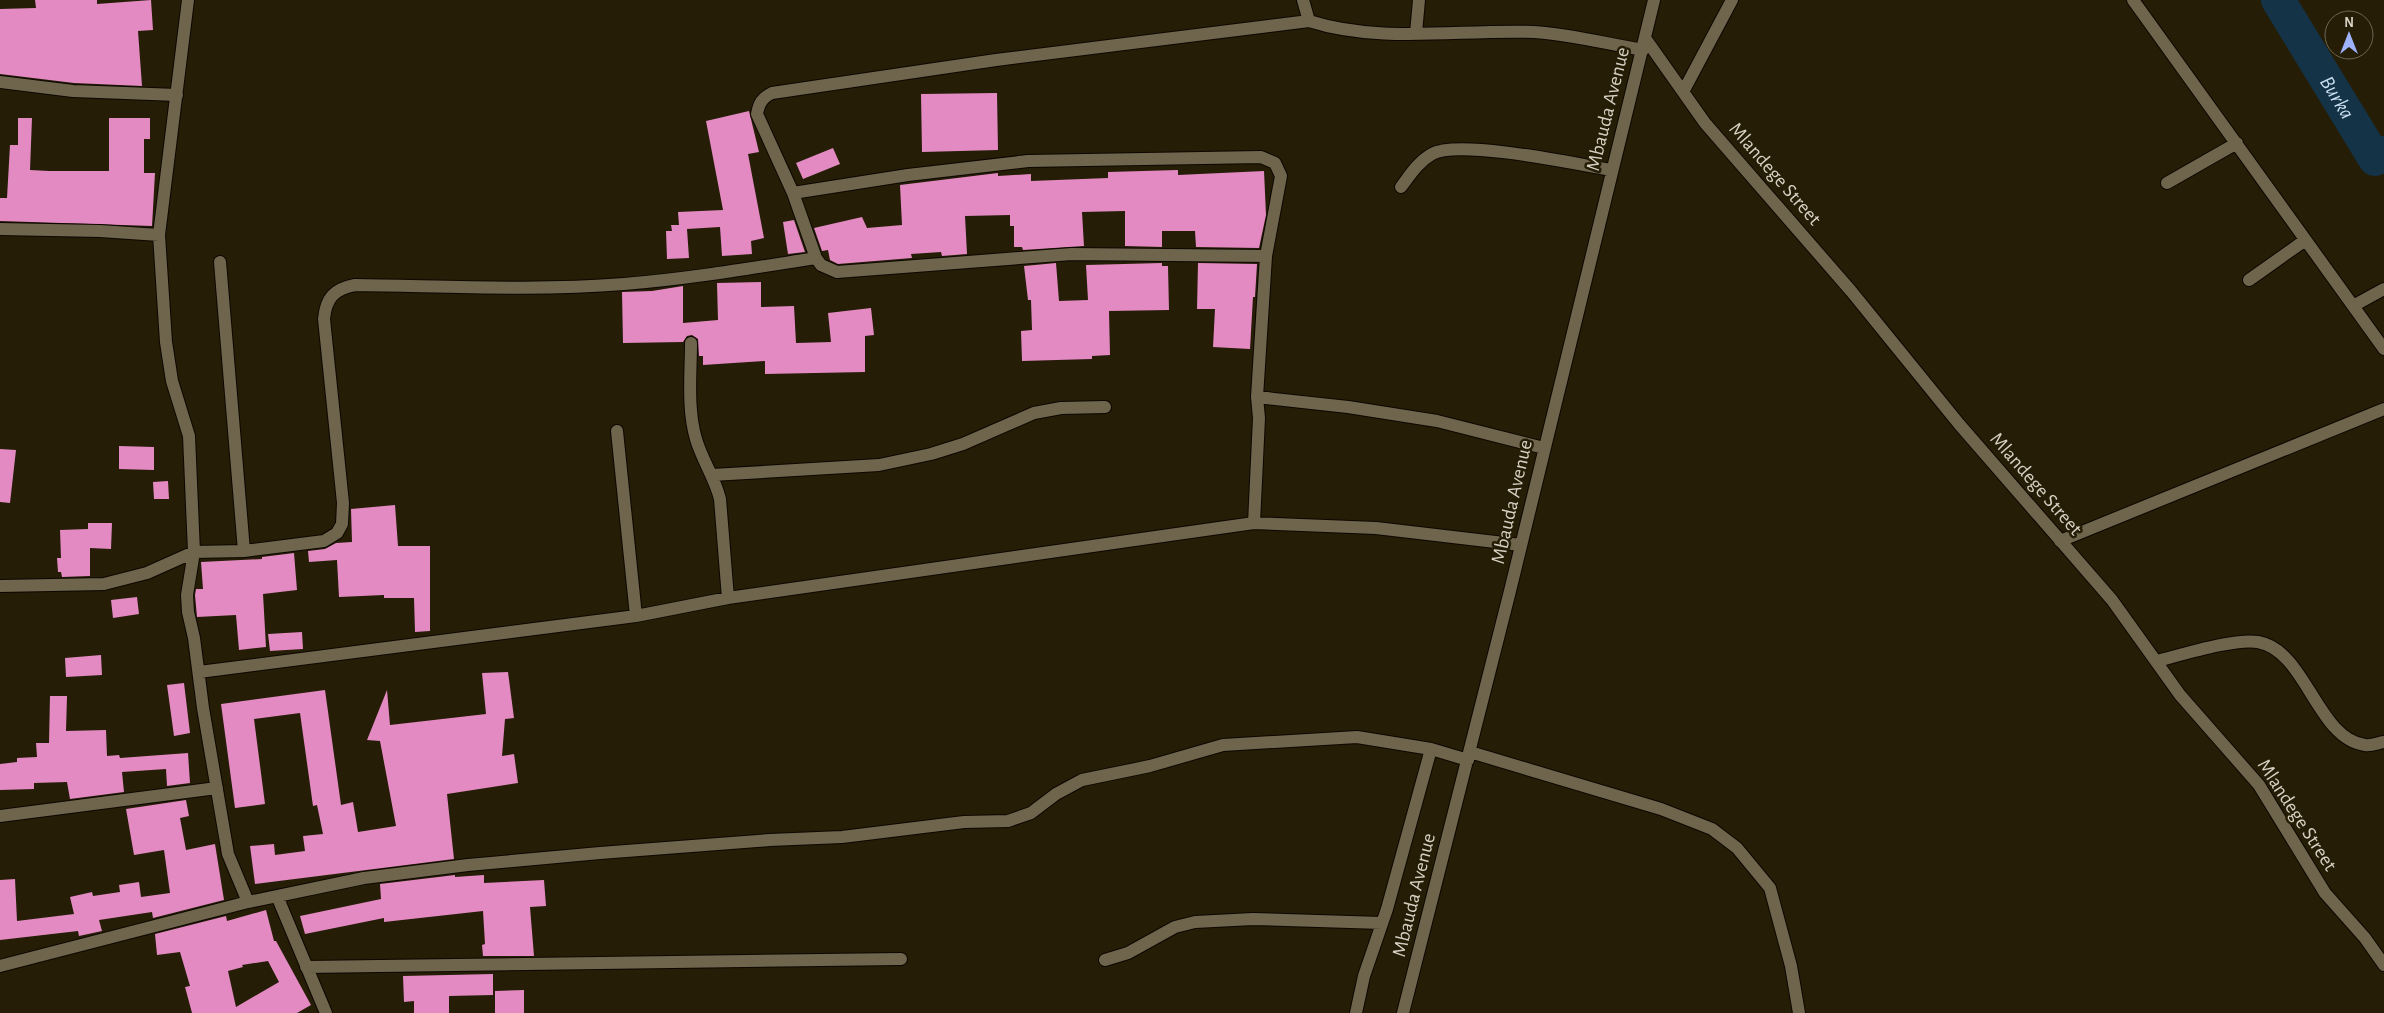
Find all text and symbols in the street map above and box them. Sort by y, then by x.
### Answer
north arrow [2324,10,2374,60]
text: N [2344,16,2354,30]
street label: Mbauda Avenue [1583,45,1633,173]
water label: Burka [2316,72,2358,123]
street label: Mlandege Street [1725,119,1825,230]
street label: Mlandege Street [1986,429,2086,540]
street label: Mbauda Avenue [1488,438,1536,566]
street label: Mlandege Street [2254,756,2341,875]
street label: Mbauda Avenue [1389,831,1439,959]

